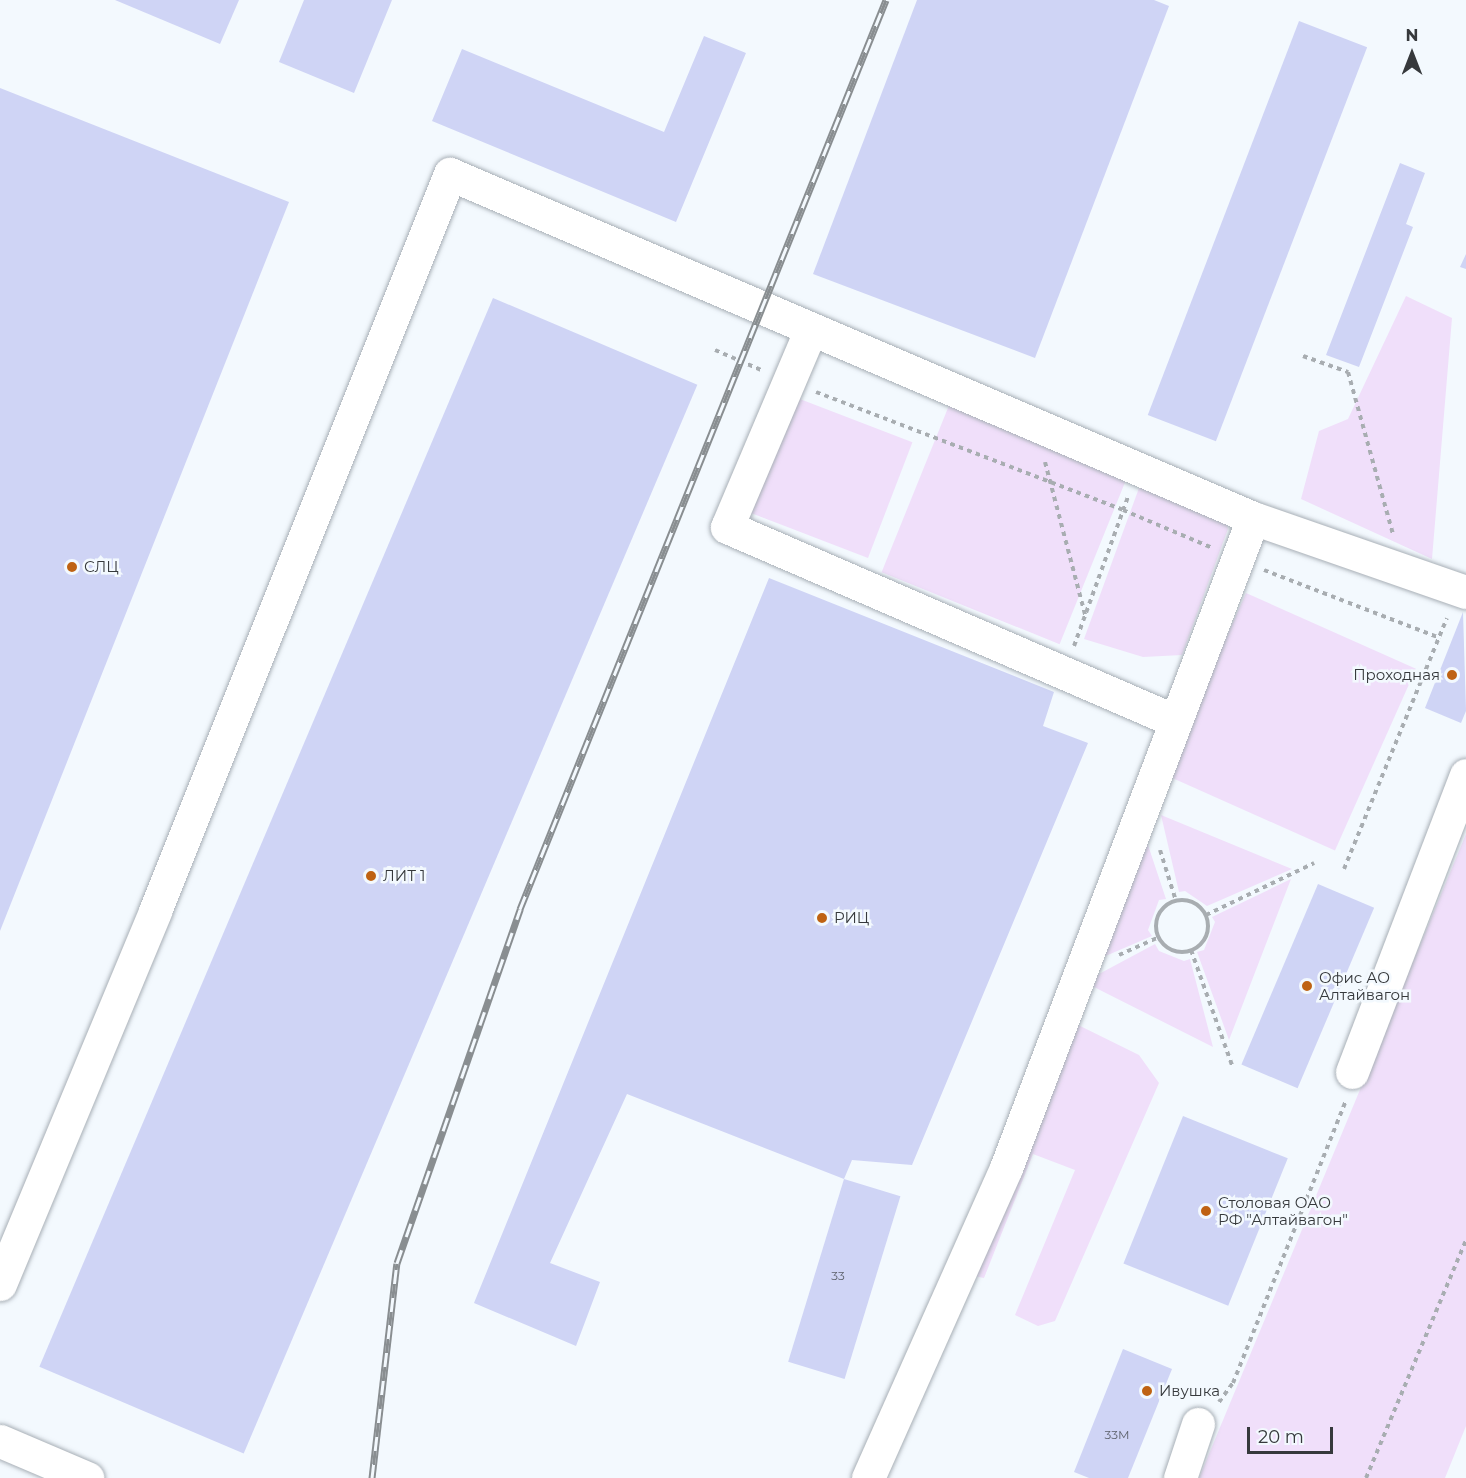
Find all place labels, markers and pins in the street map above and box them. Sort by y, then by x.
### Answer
place label: СЛЦ [84,558,119,576]
marker: СЛЦ [65,560,79,574]
place label: Проходная [1353,666,1440,684]
marker: Проходная [1445,668,1459,682]
place label: ЛИТ 1 [383,867,425,885]
marker: ЛИТ 1 [364,869,378,883]
place label: РИЦ [834,909,869,927]
marker: РИЦ [815,911,829,925]
place label: Офис АО Алтайвагон [1319,968,1410,1003]
marker: Офис АО Алтайвагон [1300,979,1314,993]
place label: Столовая ОАО РФ "Алтайвагон" [1218,1193,1348,1228]
marker: Столовая ОАО РФ "Алтайвагон" [1199,1204,1213,1218]
place label: Ивушка [1159,1382,1220,1400]
marker: Ивушка [1140,1384,1154,1398]

